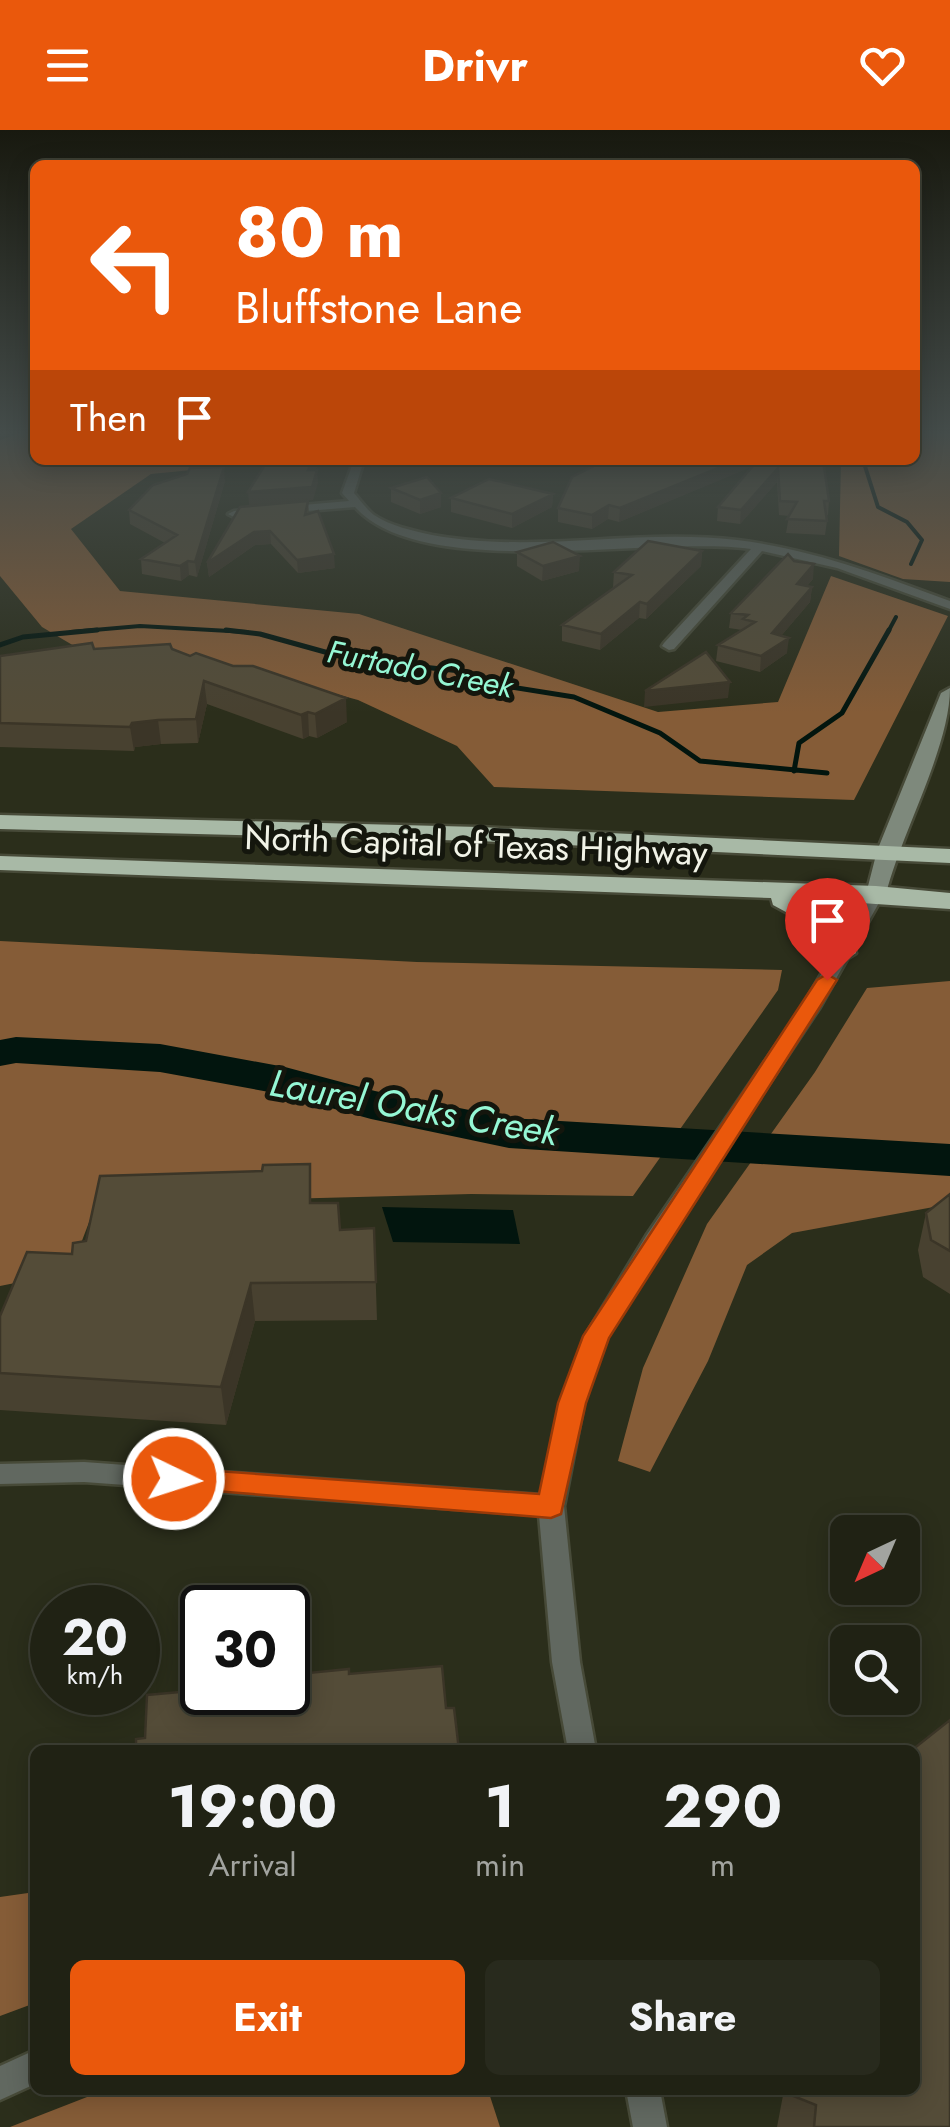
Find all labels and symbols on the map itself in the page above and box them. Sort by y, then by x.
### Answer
water label: Furtado Creek [323,628,518,710]
street label: North Capital of Texas Highway [244,812,709,878]
pin [785,878,870,981]
water label: Laurel Oaks Creek [265,1055,564,1160]
position arrow [122,1427,226,1531]
north arrow [830,1515,920,1605]
speed limit sign: 30 [180,1585,310,1715]

